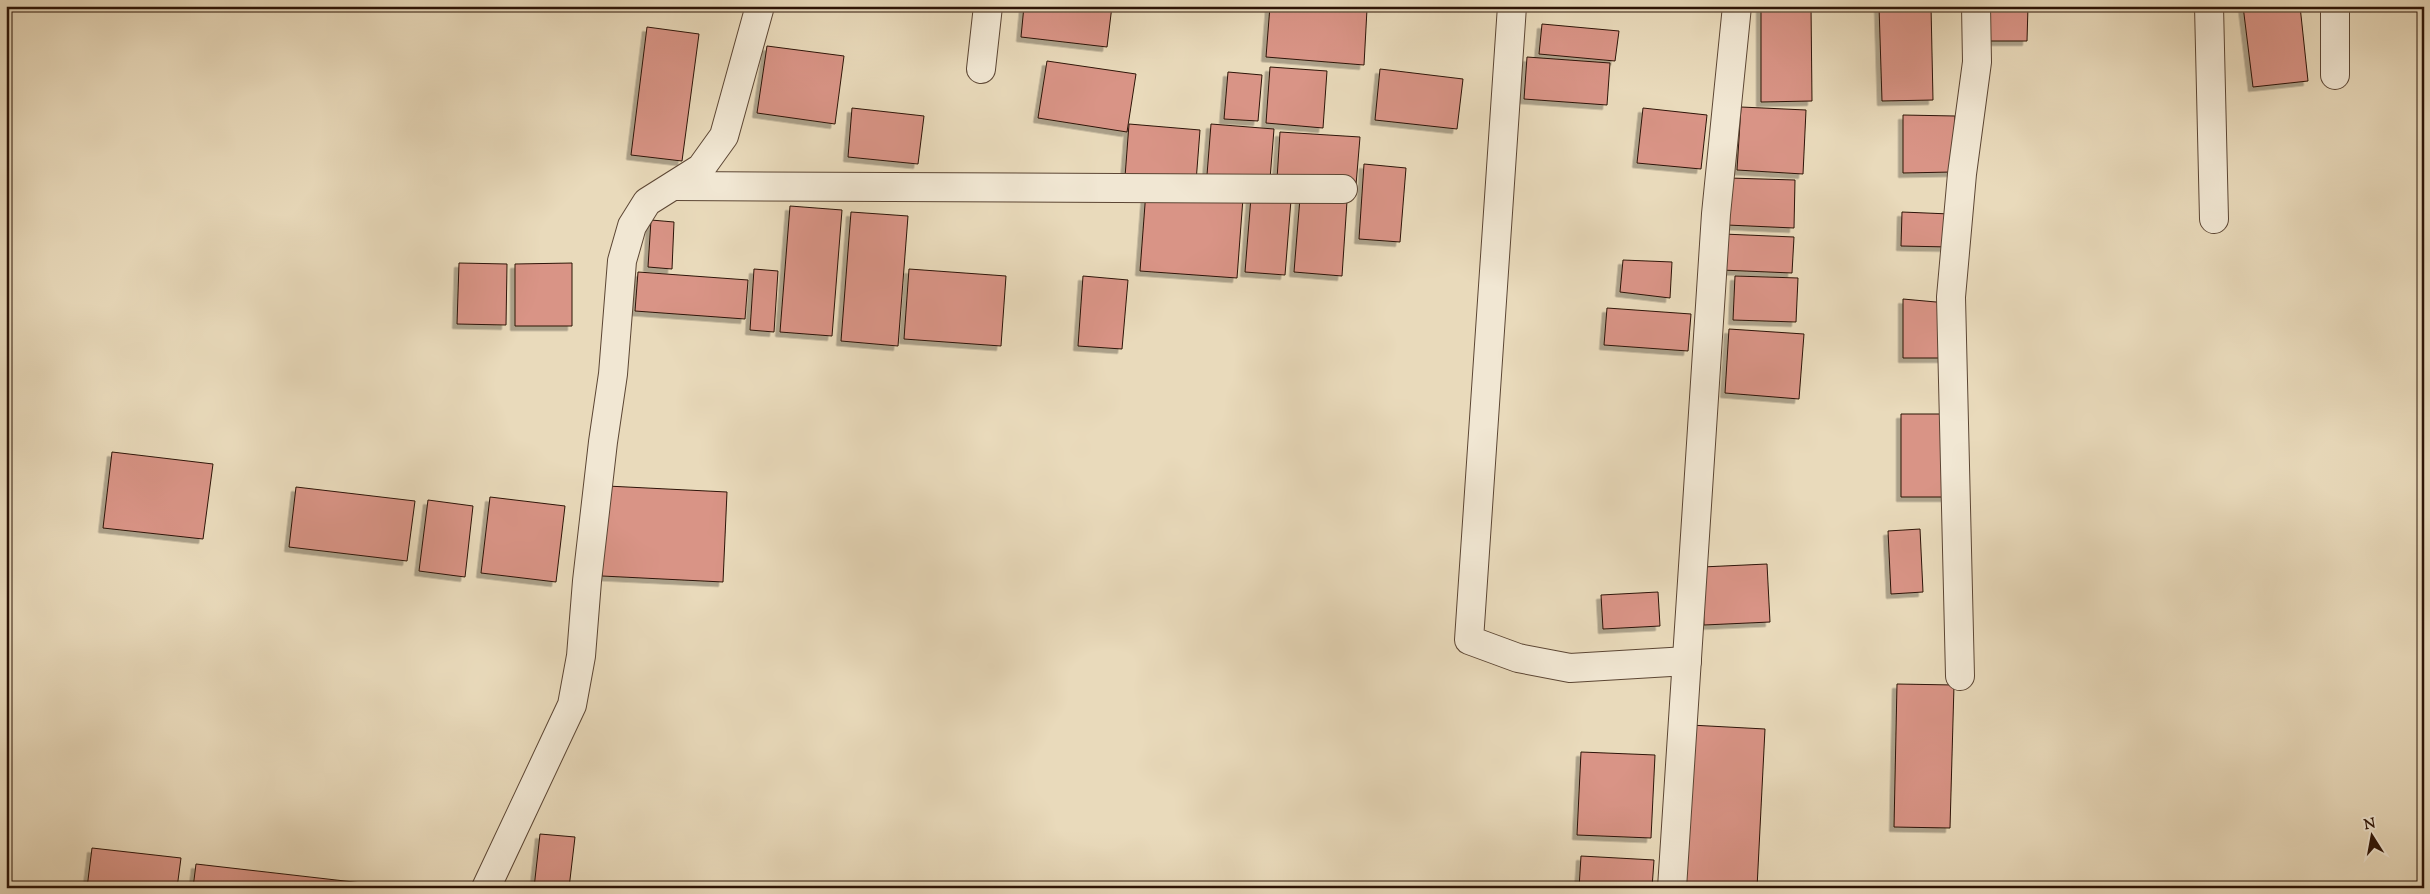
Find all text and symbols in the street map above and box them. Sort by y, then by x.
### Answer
north arrow [2348,812,2398,862]
text: N [2363,814,2377,836]

